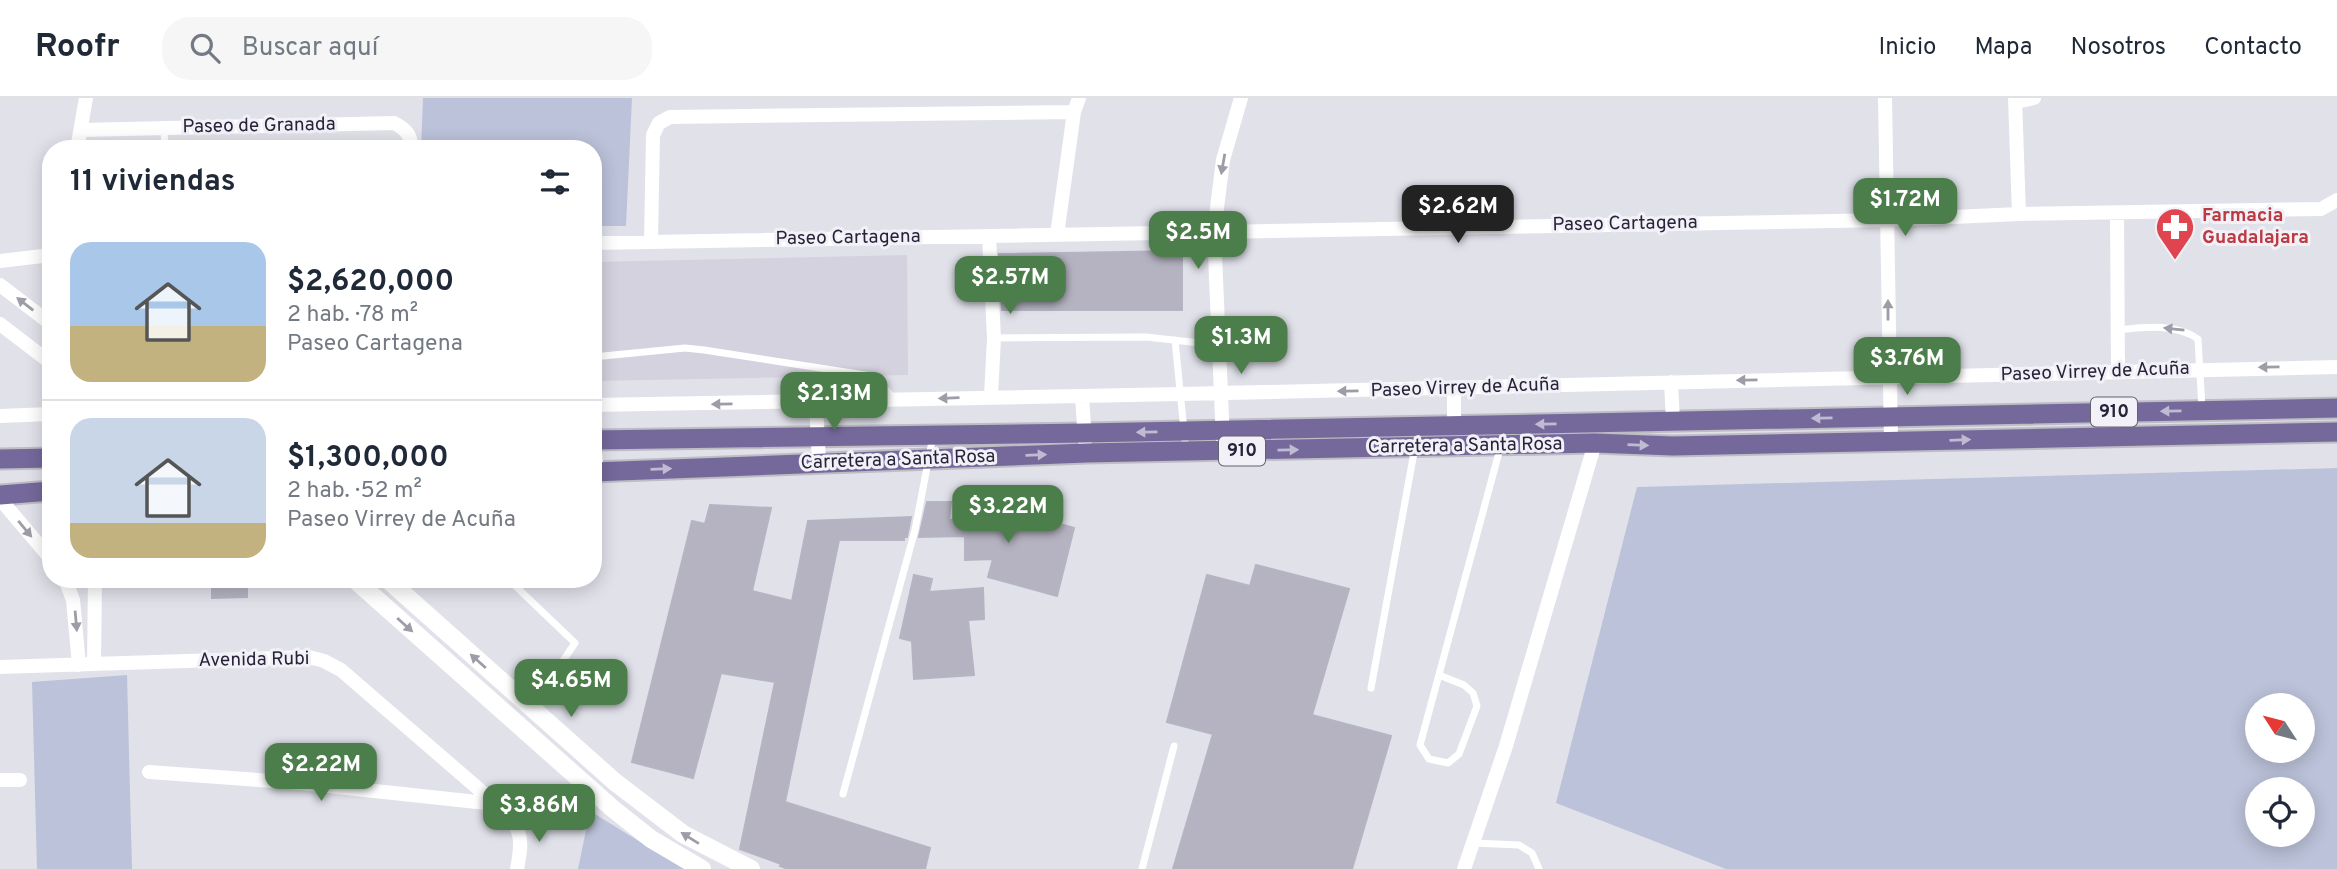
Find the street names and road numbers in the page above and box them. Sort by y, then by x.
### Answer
street label: Paseo de Granada [182,113,336,139]
street label: Paseo Cartagena [1552,211,1698,237]
street label: Paseo Cartagena [775,225,921,251]
street label: Paseo Virrey de Acuña [2000,357,2190,387]
street label: Paseo Virrey de Acuña [1370,373,1560,403]
road number: 910 [2091,398,2137,426]
street label: Carretera a Santa Rosa [1367,432,1563,460]
road number: 910 [1219,436,1265,466]
street label: Carretera a Santa Rosa [800,445,996,475]
street label: Avenida Rubi [198,647,310,673]

